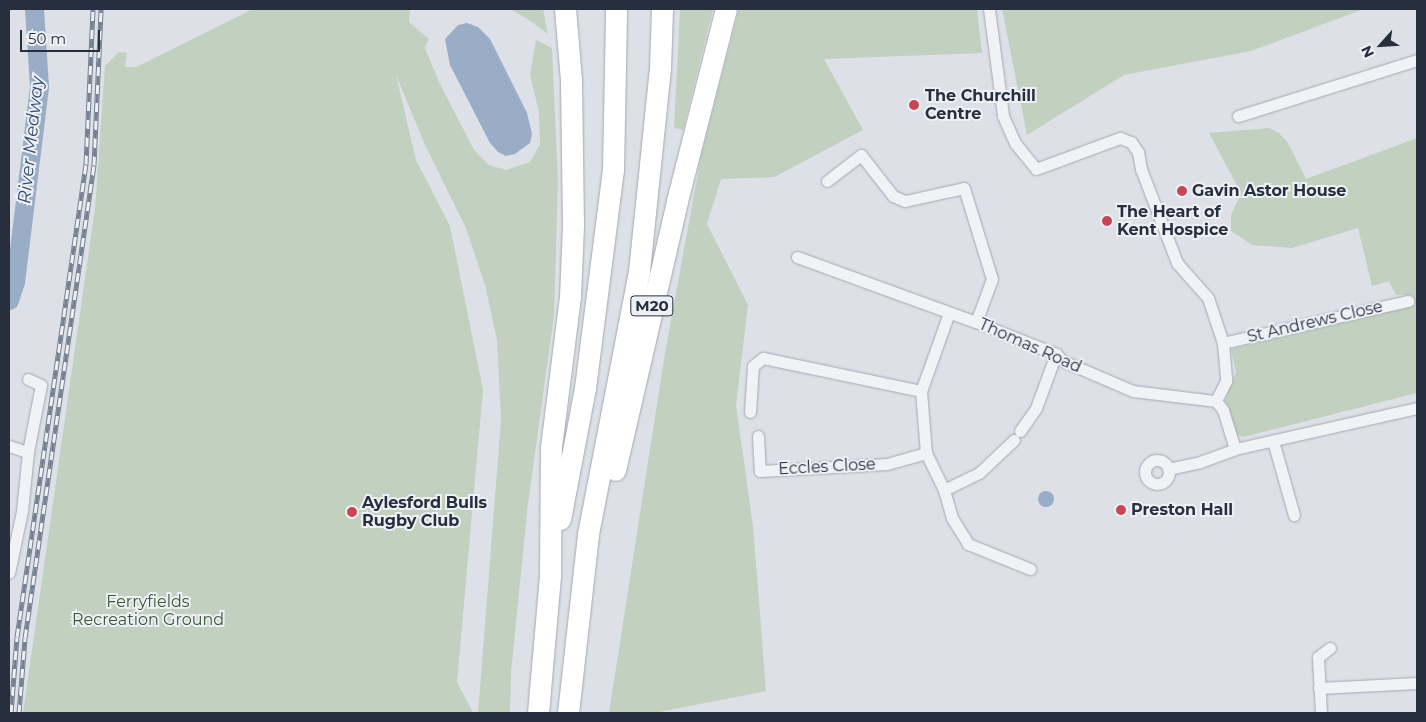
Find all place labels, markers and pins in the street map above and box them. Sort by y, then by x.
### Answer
place label: The Churchill Centre [925,86,1036,124]
marker: The Churchill Centre [907,98,921,112]
place label: Gavin Astor House [1192,181,1346,201]
marker: Gavin Astor House [1176,185,1188,197]
place label: The Heart of Kent Hospice [1117,202,1228,240]
marker: The Heart of Kent Hospice [1101,215,1113,227]
place label: Aylesford Bulls Rugby Club [362,493,487,531]
place label: Preston Hall [1131,500,1233,520]
marker: Preston Hall [1115,504,1127,516]
marker: Aylesford Bulls Rugby Club [346,506,358,518]

